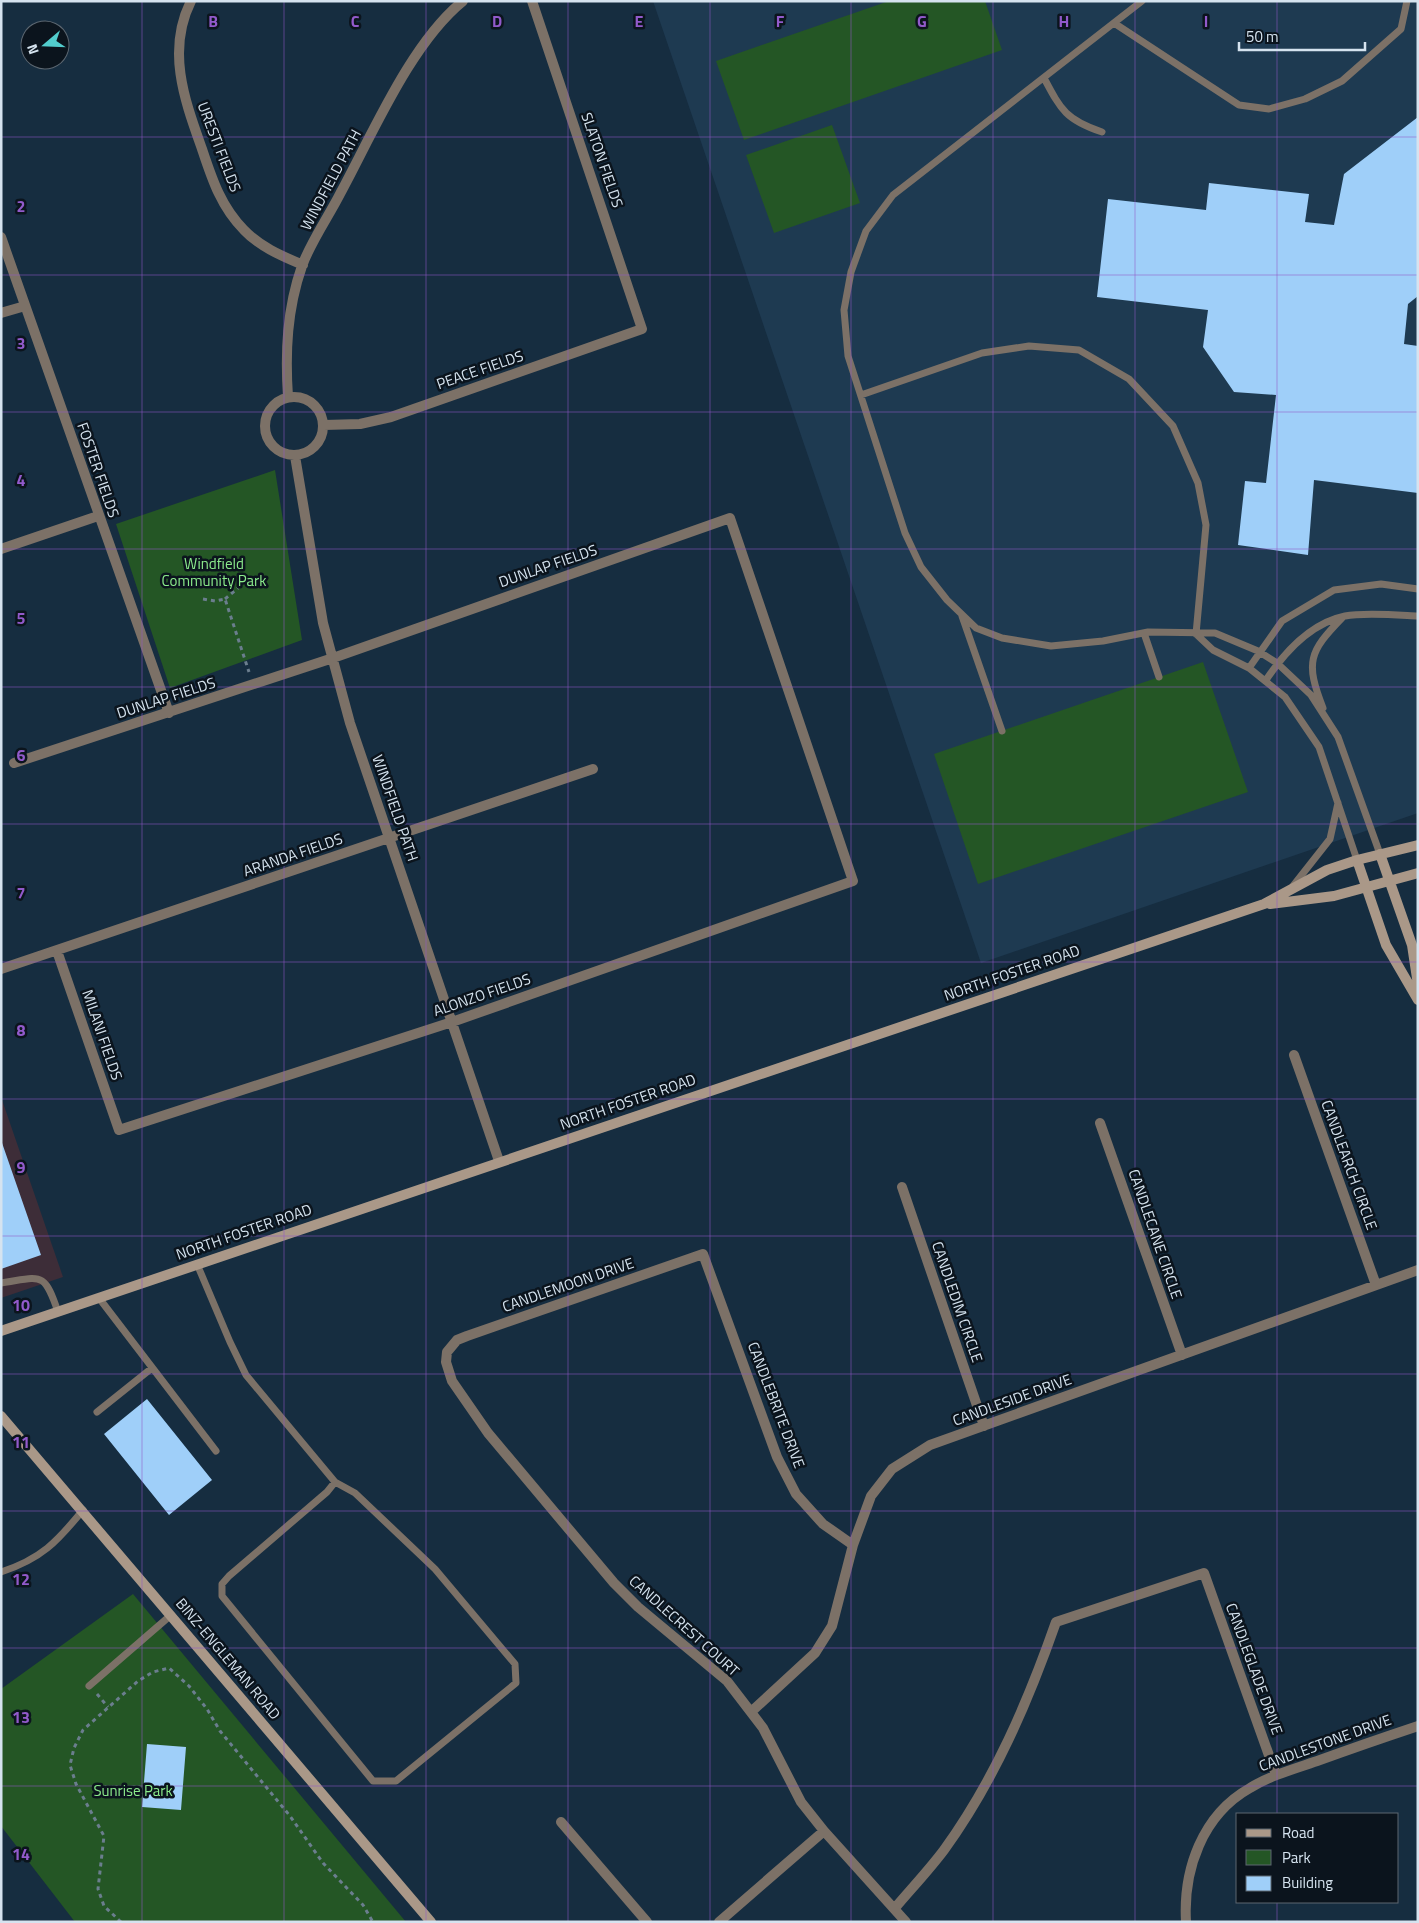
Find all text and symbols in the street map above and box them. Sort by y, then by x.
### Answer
text: B [208,9,218,33]
text: C [351,9,360,33]
text: D [492,9,502,33]
text: E [635,9,644,33]
text: F [776,9,785,33]
text: G [917,9,927,33]
text: H [1059,9,1069,33]
text: I [1204,9,1208,33]
north arrow [20,20,70,70]
scale bar [1239,20,1365,52]
text: 50 m [1246,25,1279,48]
text: N [21,41,44,57]
street label: URESTI FIELDS [192,98,247,195]
street label: SLATON FIELDS [575,109,630,211]
street label: WINDFIELD PATH [294,125,367,234]
text: 2 [17,194,25,218]
text: 3 [17,331,25,355]
street label: PEACE FIELDS [433,344,526,395]
street label: FOSTER FIELDS [71,419,126,521]
text: 4 [17,468,26,492]
street label: DUNLAP FIELDS [496,538,600,593]
park label: Windfield Community Park [162,552,266,592]
text: 5 [17,606,26,630]
street label: DUNLAP FIELDS [113,671,218,724]
text: 6 [17,743,26,767]
street label: WINDFIELD PATH [366,751,424,864]
street label: ARANDA FIELDS [240,827,346,882]
text: 7 [17,881,25,905]
street label: NORTH FOSTER ROAD [941,938,1083,1007]
street label: ALONZO FIELDS [430,967,534,1022]
street label: MILANI FIELDS [76,986,129,1083]
text: 8 [17,1018,26,1042]
street label: NORTH FOSTER ROAD [557,1067,699,1136]
street label: CANDLEARCH CIRCLE [1315,1097,1384,1233]
text: 9 [17,1155,26,1179]
street label: CANDLECANE CIRCLE [1122,1166,1188,1302]
street label: NORTH FOSTER ROAD [173,1197,315,1266]
street label: CANDLEDIM CIRCLE [926,1238,989,1365]
street label: CANDLEMOON DRIVE [499,1251,637,1318]
text: 10 [12,1293,30,1317]
street label: CANDLEBRITE DRIVE [742,1338,811,1471]
street label: CANDLESIDE DRIVE [949,1367,1075,1432]
text: 11 [12,1430,30,1454]
text: 12 [12,1567,30,1591]
street label: CANDLECREST COURT [624,1570,745,1682]
street label: BINZ-ENGLEMAN ROAD [170,1593,286,1725]
street label: CANDLEGLADE DRIVE [1220,1600,1289,1738]
text: 13 [12,1705,30,1729]
street label: CANDLESTONE DRIVE [1255,1708,1394,1777]
park label: Sunrise Park [93,1779,173,1802]
legend [1236,1813,1399,1903]
text: Road [1282,1821,1314,1844]
text: 14 [12,1842,30,1866]
text: Park [1282,1846,1311,1869]
text: Building [1282,1871,1333,1894]

